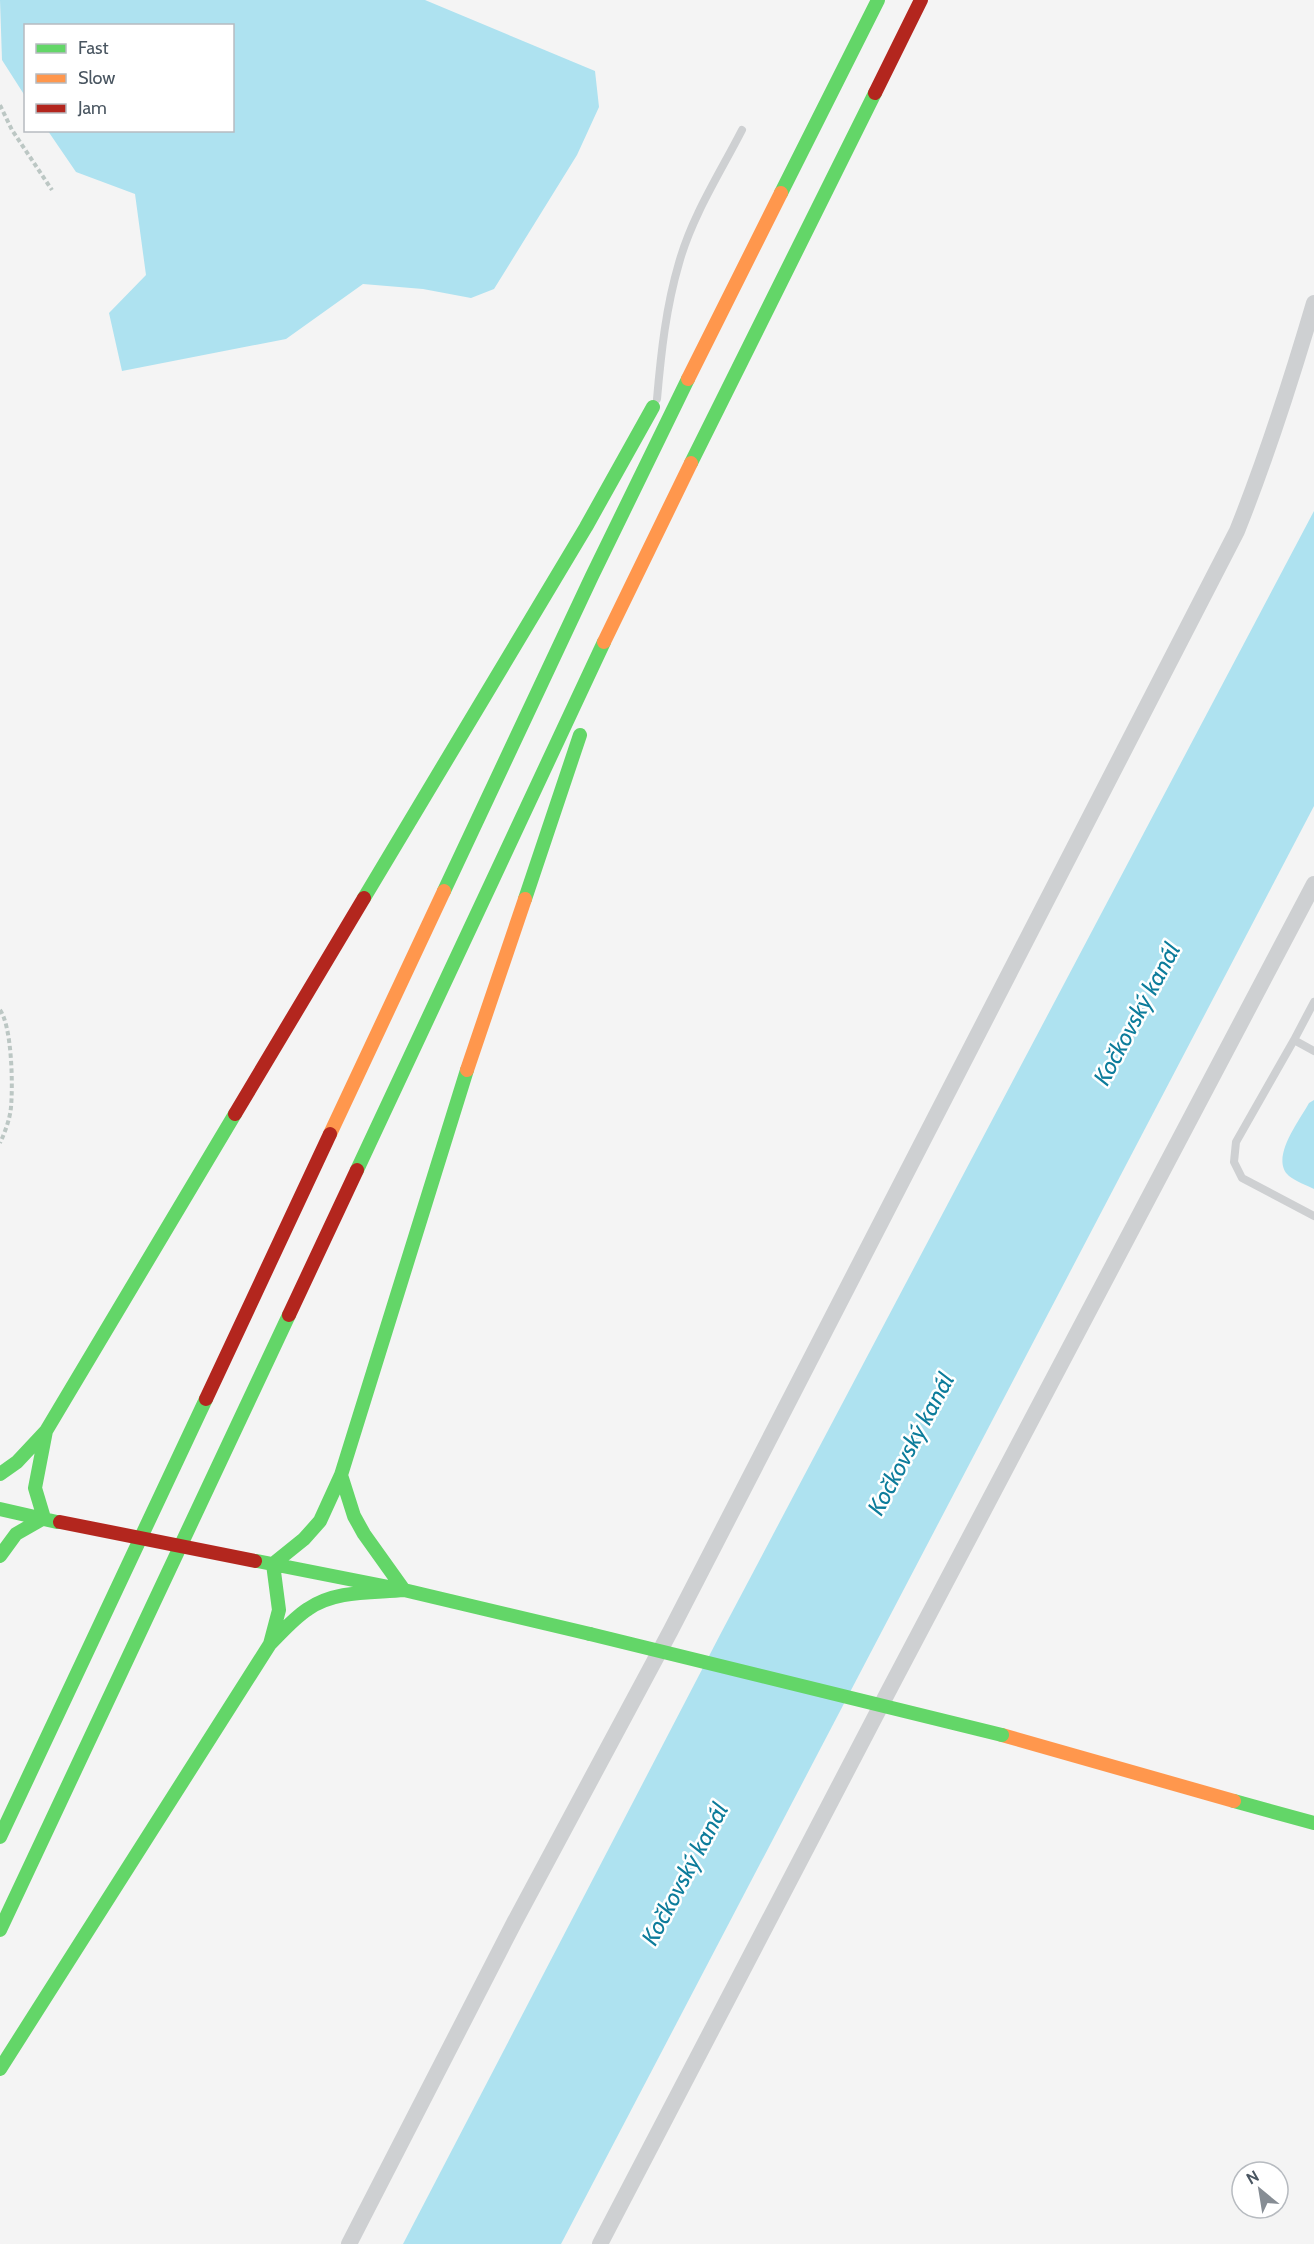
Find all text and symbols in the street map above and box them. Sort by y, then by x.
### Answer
legend [24,24,234,132]
text: Fast [78,37,109,59]
text: Slow [78,67,115,89]
text: Jam [77,97,107,119]
water label: Kočkovský kanál [1087,937,1186,1090]
water label: Kočkovský kanál [861,1367,960,1520]
water label: Kočkovský kanál [635,1797,734,1950]
north arrow [1230,2160,1290,2220]
text: N [1243,2166,1262,2188]

